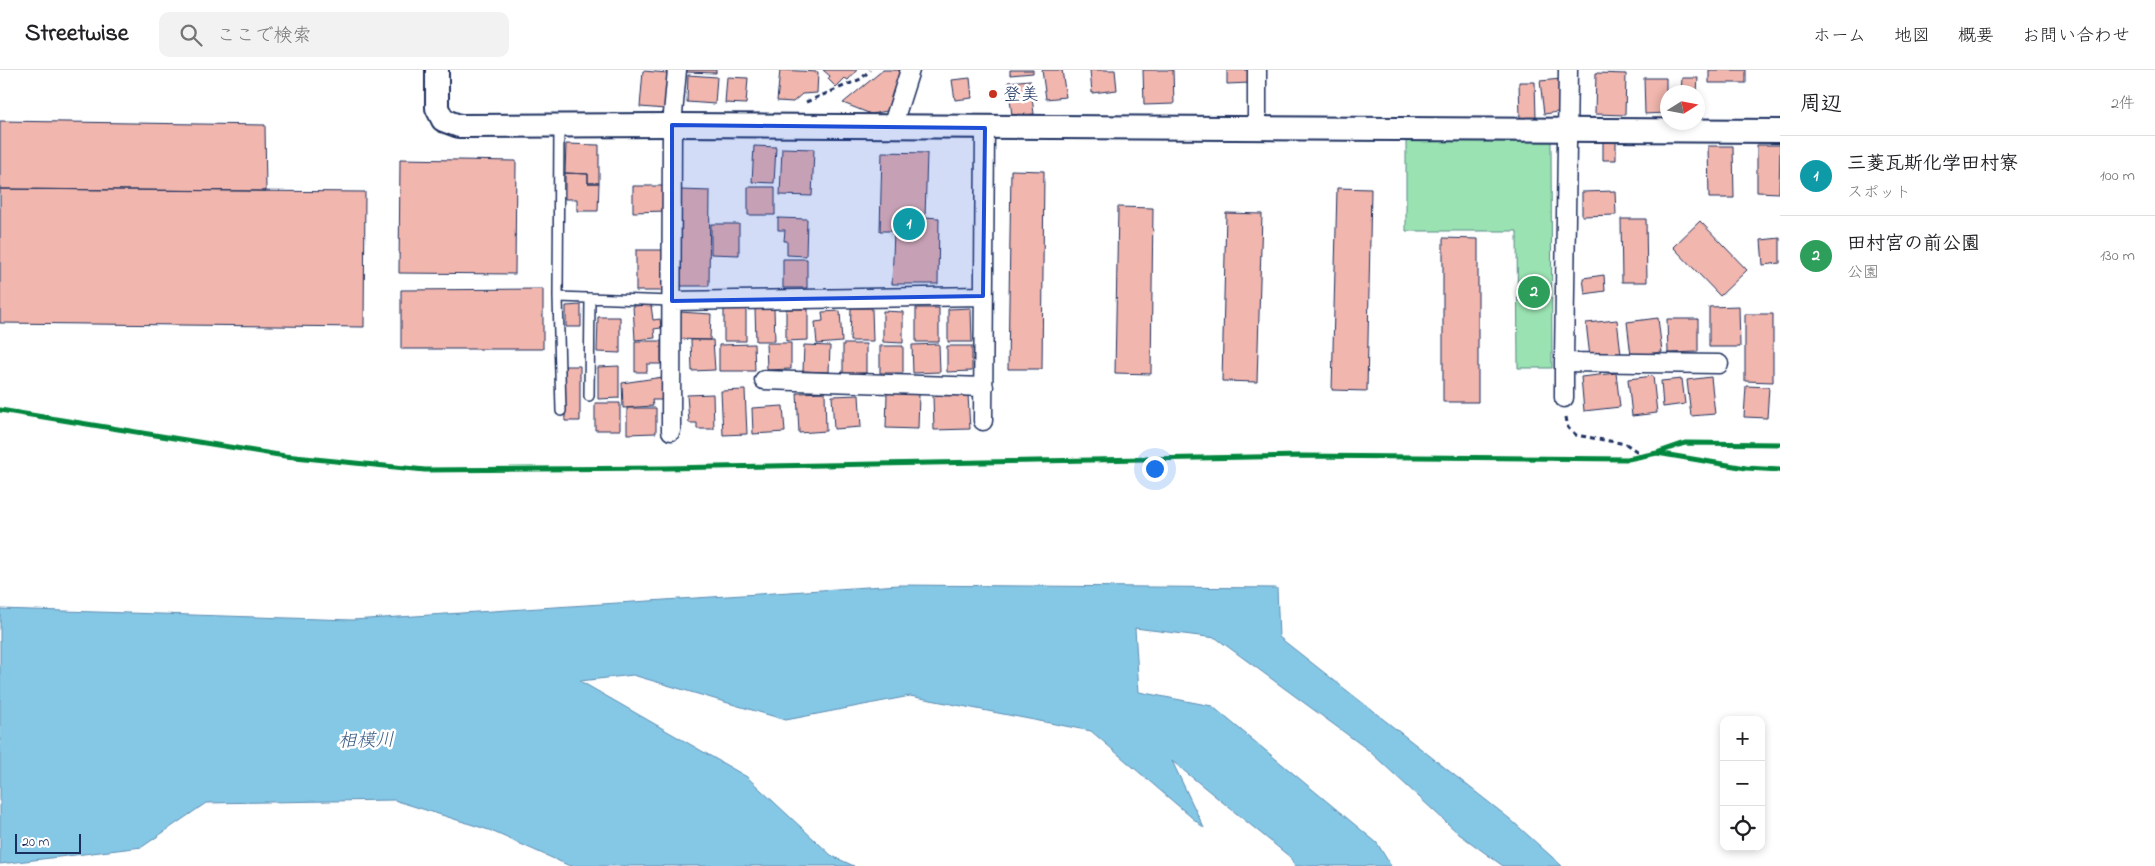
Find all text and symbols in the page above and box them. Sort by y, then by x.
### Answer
search box [159,12,509,57]
text: Streetwise [25,17,129,52]
icon: search [177,21,205,49]
text: ここで検索 [217,23,312,50]
text: ホーム [1813,24,1866,50]
text: 地図 [1894,24,1930,50]
text: 概要 [1958,24,1994,50]
text: お問い合わせ [2022,24,2130,50]
place label: 登美 [1003,83,1039,109]
north arrow [1660,85,1705,130]
marker: 登美 [987,88,999,100]
text: 周辺 [1800,90,1842,120]
text: 2件 [2111,92,2135,116]
text: 三菱瓦斯化学田村寮 [1847,151,2018,178]
text: 1 [1813,164,1819,188]
text: 100 m [2100,164,2135,188]
text: スポット [1847,181,1911,205]
pin: 1 [893,205,925,243]
text: 田村宮の前公園 [1847,231,1980,258]
text: 2 [1812,244,1820,268]
text: 130 m [2100,244,2135,268]
text: 公園 [1847,261,1879,285]
pin: 2 [1518,273,1550,311]
your location [1142,456,1168,482]
map controls [1720,716,1765,851]
button: + [1720,716,1765,761]
water label: 相模川 [337,728,395,755]
button: − [1720,761,1765,806]
button: locate [1720,806,1765,851]
scale bar [15,831,81,854]
text: 20 m [22,832,49,853]

